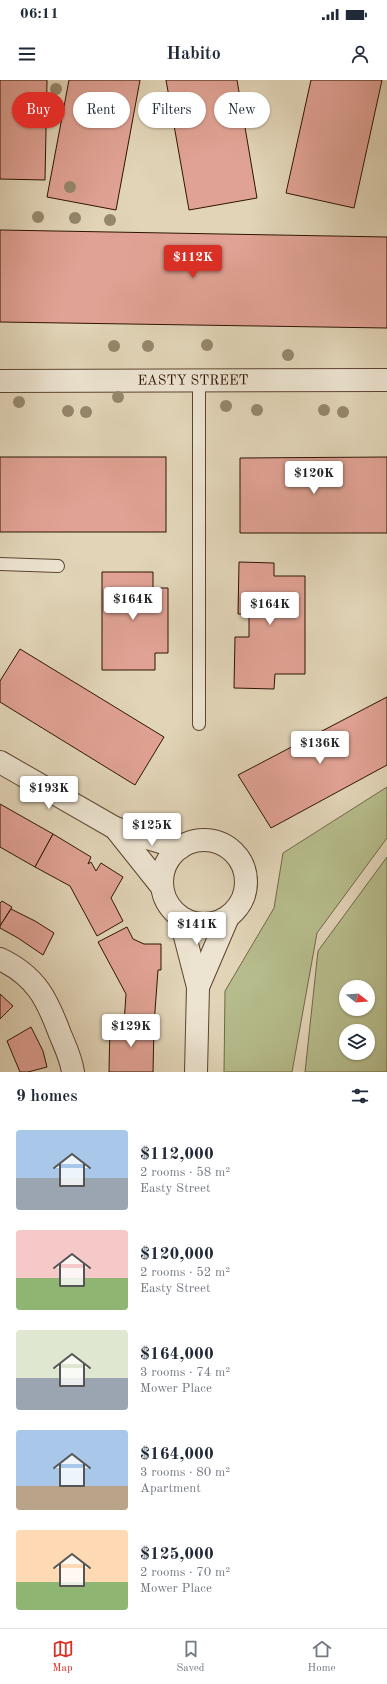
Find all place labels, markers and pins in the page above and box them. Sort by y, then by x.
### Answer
pin: $112K [165,245,221,279]
pin: $120K [286,461,342,495]
pin: $164K [105,587,161,621]
pin: $164K [242,592,298,626]
pin: $136K [292,731,348,765]
pin: $193K [21,776,77,810]
pin: $125K [124,813,180,847]
pin: $141K [169,912,225,946]
pin: $129K [103,1014,159,1048]

